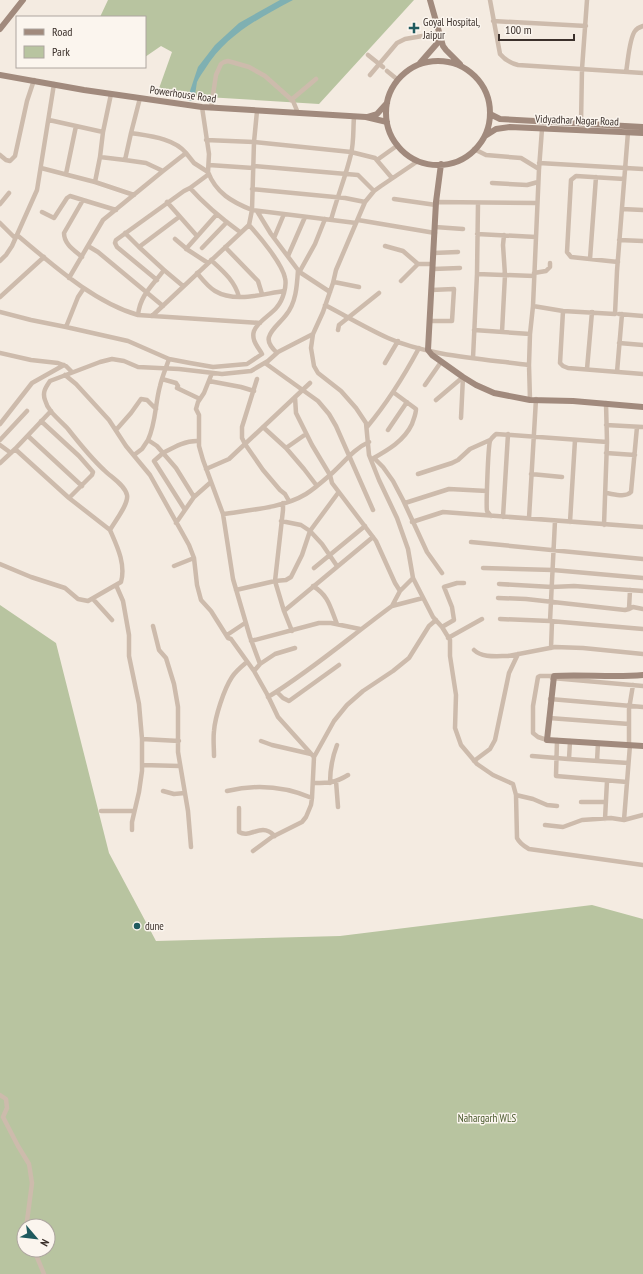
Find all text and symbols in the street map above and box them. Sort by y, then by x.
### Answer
place label: Goyal Hospital, Jaipur [422,15,480,42]
legend [16,16,146,68]
scale bar [499,16,574,42]
marker: Goyal Hospital, Jaipur [408,22,420,34]
text: 100 m [505,22,532,37]
text: Road [52,24,72,39]
text: Park [52,44,70,59]
street label: Powerhouse Road [149,82,217,106]
street label: Vidyadhar Nagar Road [534,112,619,128]
place label: dune [145,919,164,933]
marker: dune [132,921,142,931]
park label: Nahargarh WLS [458,1111,516,1125]
north arrow [16,1218,56,1258]
text: N [37,1237,52,1249]

